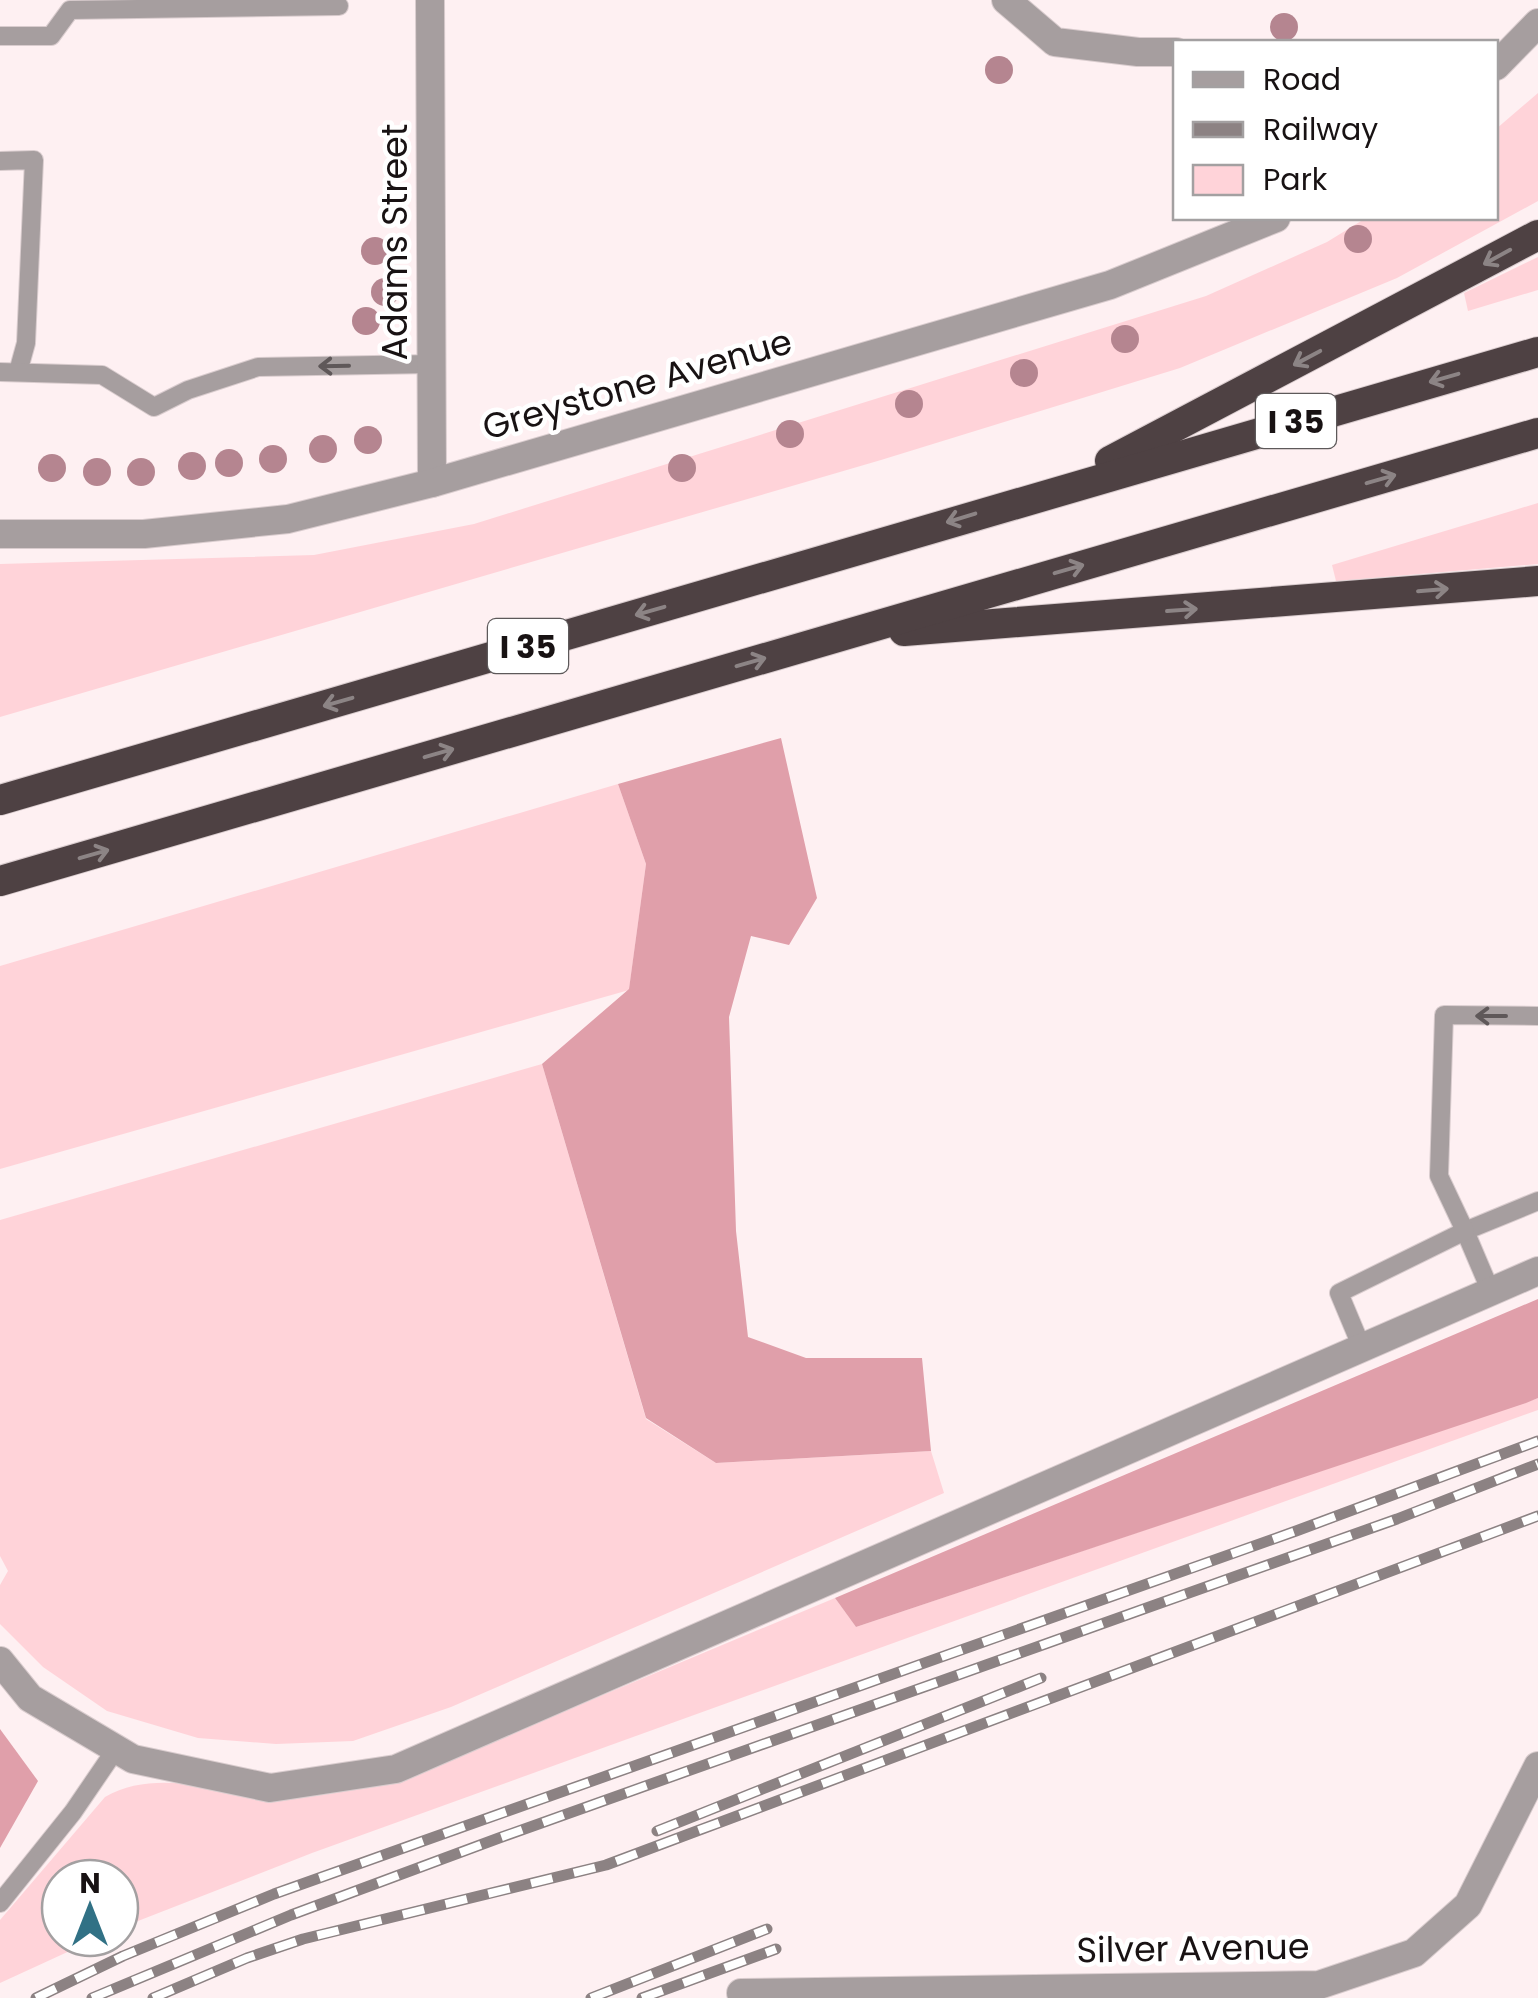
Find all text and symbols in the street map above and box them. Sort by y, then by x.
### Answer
legend [1173,40,1498,220]
text: Road [1263,58,1341,101]
text: Railway [1263,108,1378,151]
street label: Adams Street [370,123,419,361]
text: Park [1263,158,1328,201]
one-way arrow [1483,248,1512,268]
street label: Greystone Avenue [476,316,798,452]
one-way arrow [1293,349,1323,368]
one-way arrow [319,356,352,376]
one-way arrow [1429,370,1460,389]
road number: I 35 [1256,394,1336,448]
one-way arrow [1365,468,1396,487]
one-way arrow [946,510,977,528]
one-way arrow [1053,559,1084,578]
one-way arrow [1416,580,1448,599]
one-way arrow [1166,600,1198,619]
one-way arrow [634,603,666,621]
road number: I 35 [488,619,568,673]
one-way arrow [735,652,766,670]
one-way arrow [322,694,354,712]
one-way arrow [423,743,454,761]
one-way arrow [77,844,109,862]
one-way arrow [1475,1006,1508,1026]
north arrow [40,1858,140,1958]
text: N [79,1864,101,1903]
street label: Silver Avenue [1076,1921,1310,1975]

